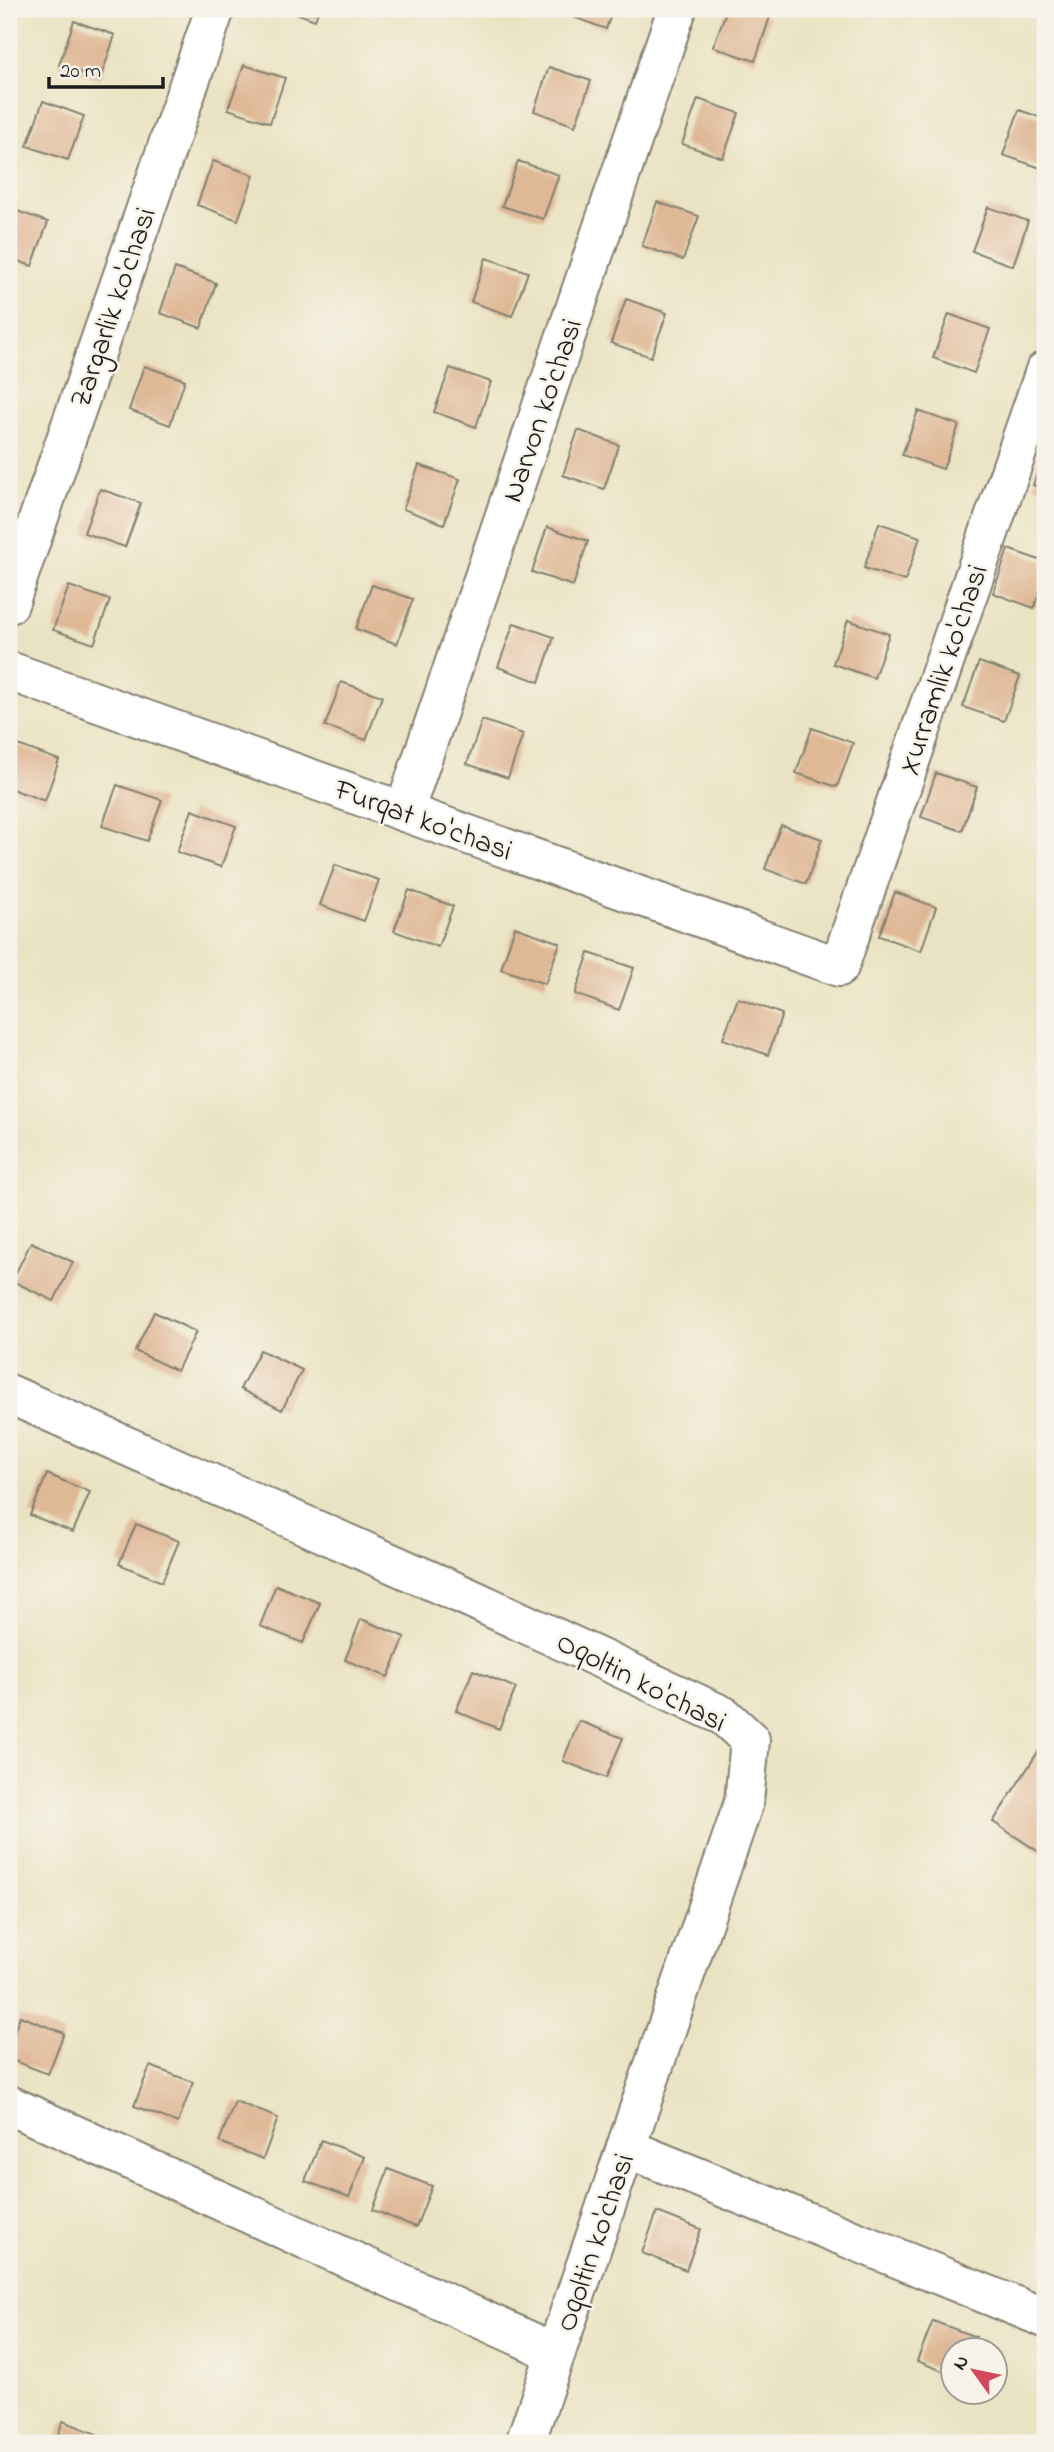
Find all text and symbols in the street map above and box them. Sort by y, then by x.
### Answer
scale bar [49,46,163,90]
text: 20 m [60,57,101,87]
street label: Zargarlik ko'chasi [60,202,170,414]
street label: Narvon ko'chasi [492,313,596,509]
street label: Xurramlik ko'chasi [888,559,1001,781]
street label: Furqat ko'chasi [327,769,518,874]
street label: Oqoltin ko'chasi [548,1622,733,1745]
street label: Oqoltin ko'chasi [546,2148,648,2338]
north arrow [939,2336,1009,2406]
text: N [947,2350,977,2376]

